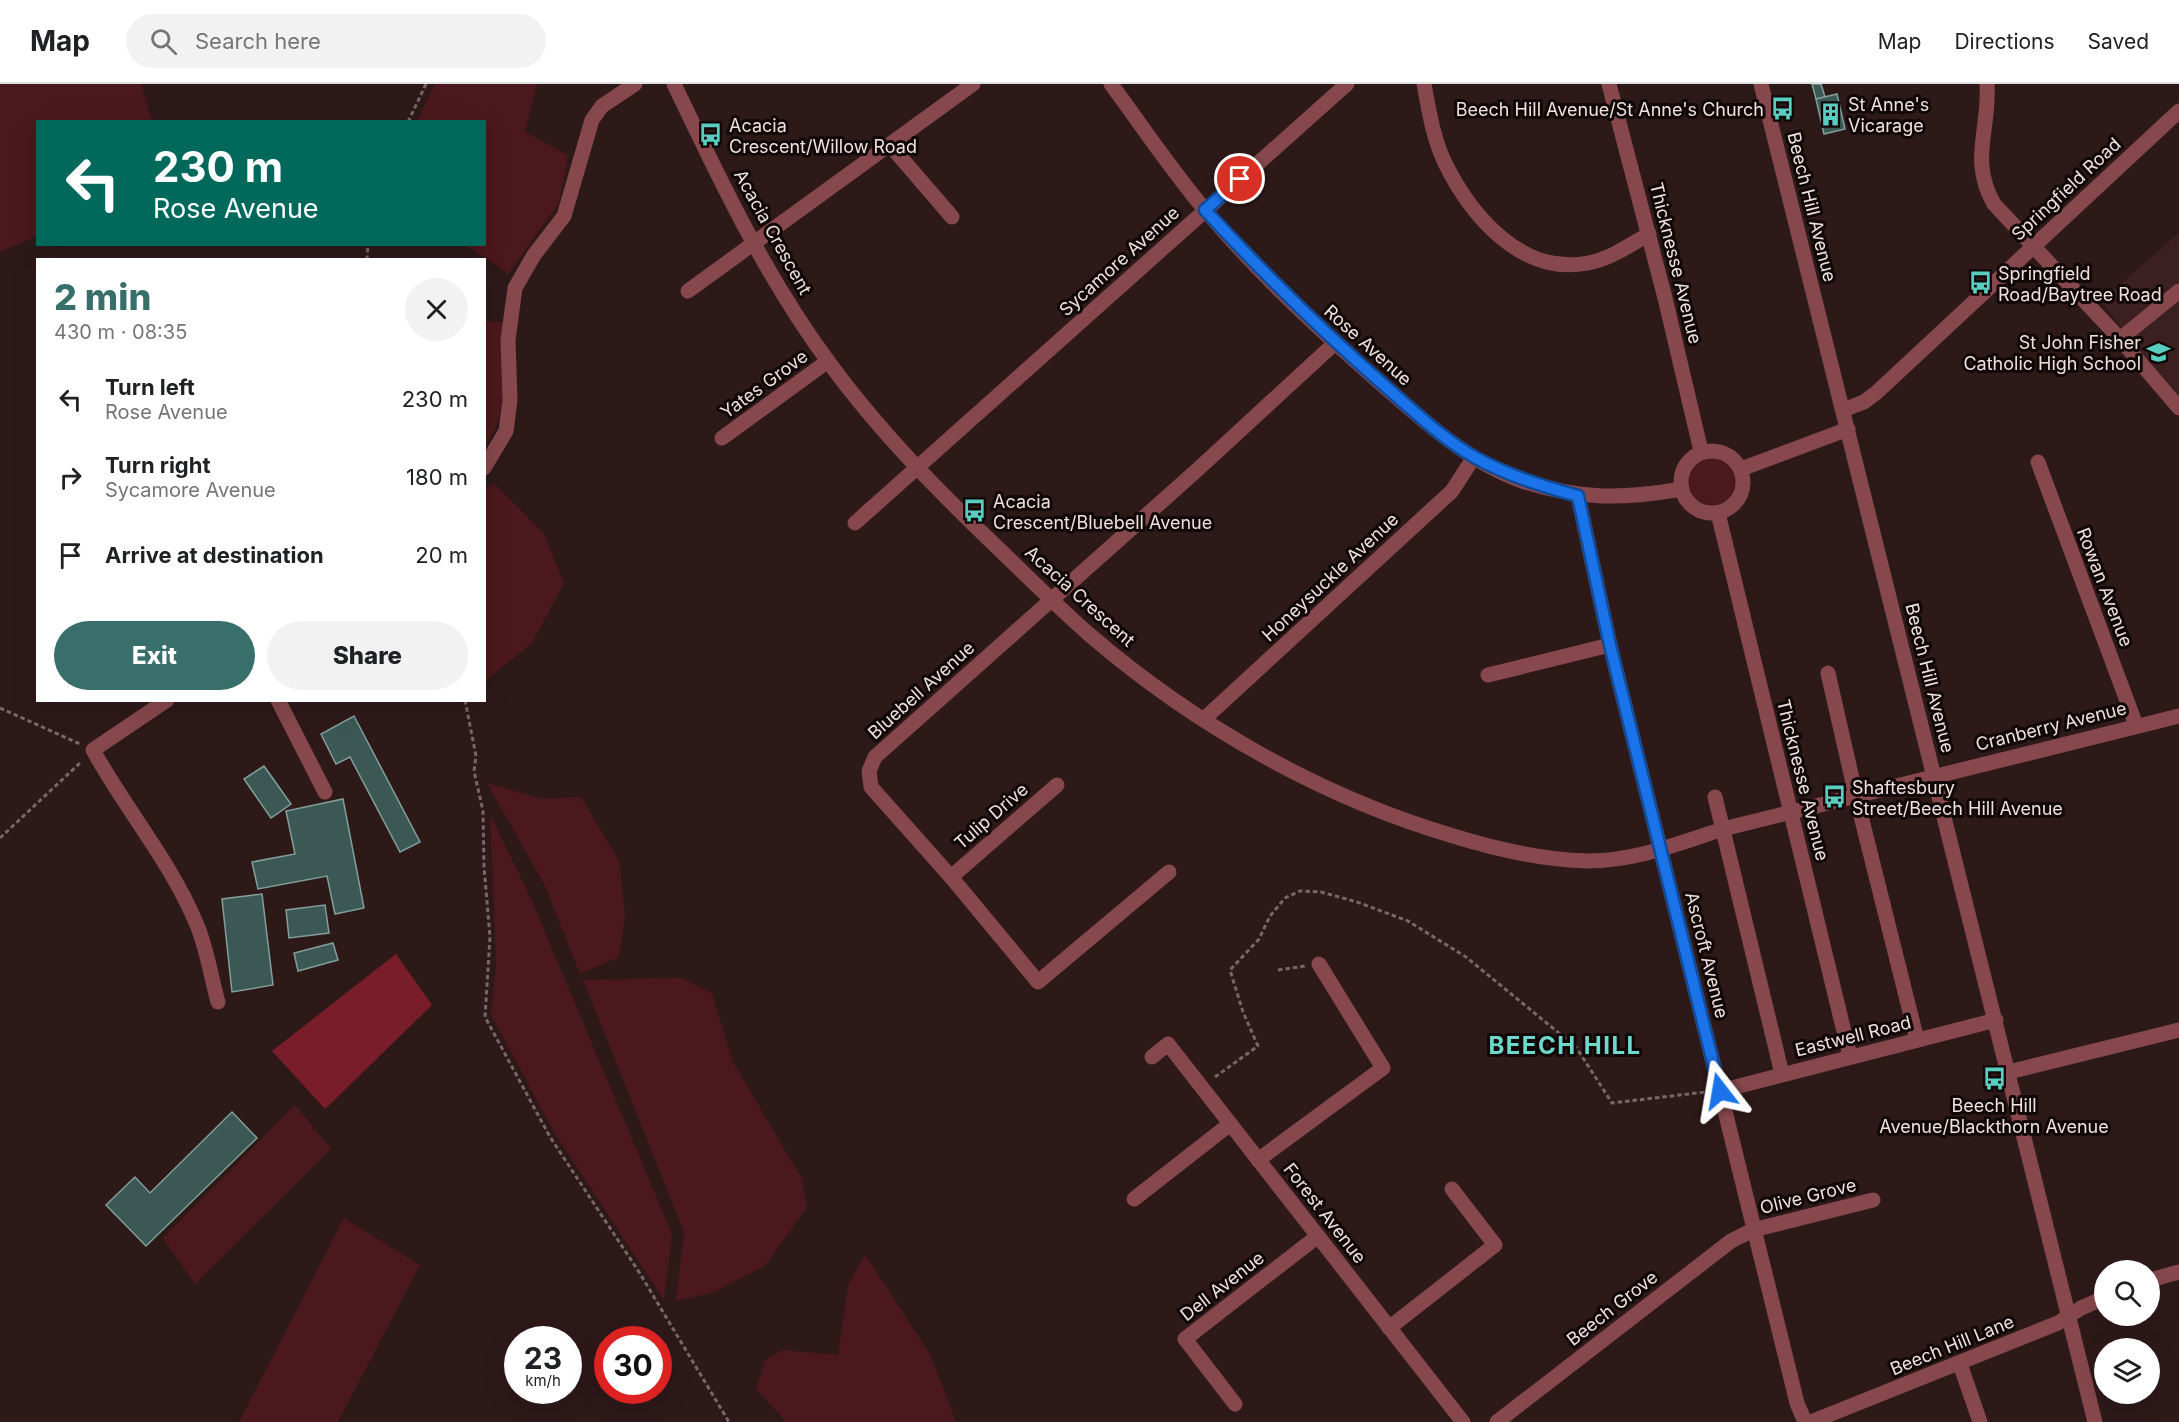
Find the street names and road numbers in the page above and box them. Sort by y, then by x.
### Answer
street label: Beech Hill Avenue [1783,130,1841,284]
street label: Springfield Road [2007,133,2125,245]
street label: Acacia Crescent [730,166,816,298]
street label: Thicknesse Avenue [1646,180,1706,346]
street label: Sycamore Avenue [1055,202,1183,320]
street label: Rose Avenue [1320,300,1416,390]
street label: Yates Grove [716,345,812,423]
street label: Honeysuckle Avenue [1258,508,1402,646]
street label: Rowan Avenue [2073,525,2137,649]
street label: Acacia Crescent [1021,541,1139,651]
street label: Beech Hill Avenue [1901,601,1959,755]
street label: Bluebell Avenue [864,637,978,743]
street label: Thicknesse Avenue [1773,697,1833,863]
street label: Cranberry Avenue [1973,697,2129,755]
street label: Tulip Drive [950,778,1032,854]
street label: Ascroft Avenue [1681,890,1733,1020]
street label: Eastwell Road [1793,1011,1913,1061]
street label: Forest Avenue [1279,1159,1371,1267]
street label: Olive Grove [1758,1174,1858,1218]
street label: Dell Avenue [1176,1247,1268,1325]
street label: Beech Grove [1562,1266,1662,1350]
street label: Beech Hill Lane [1887,1311,2017,1379]

